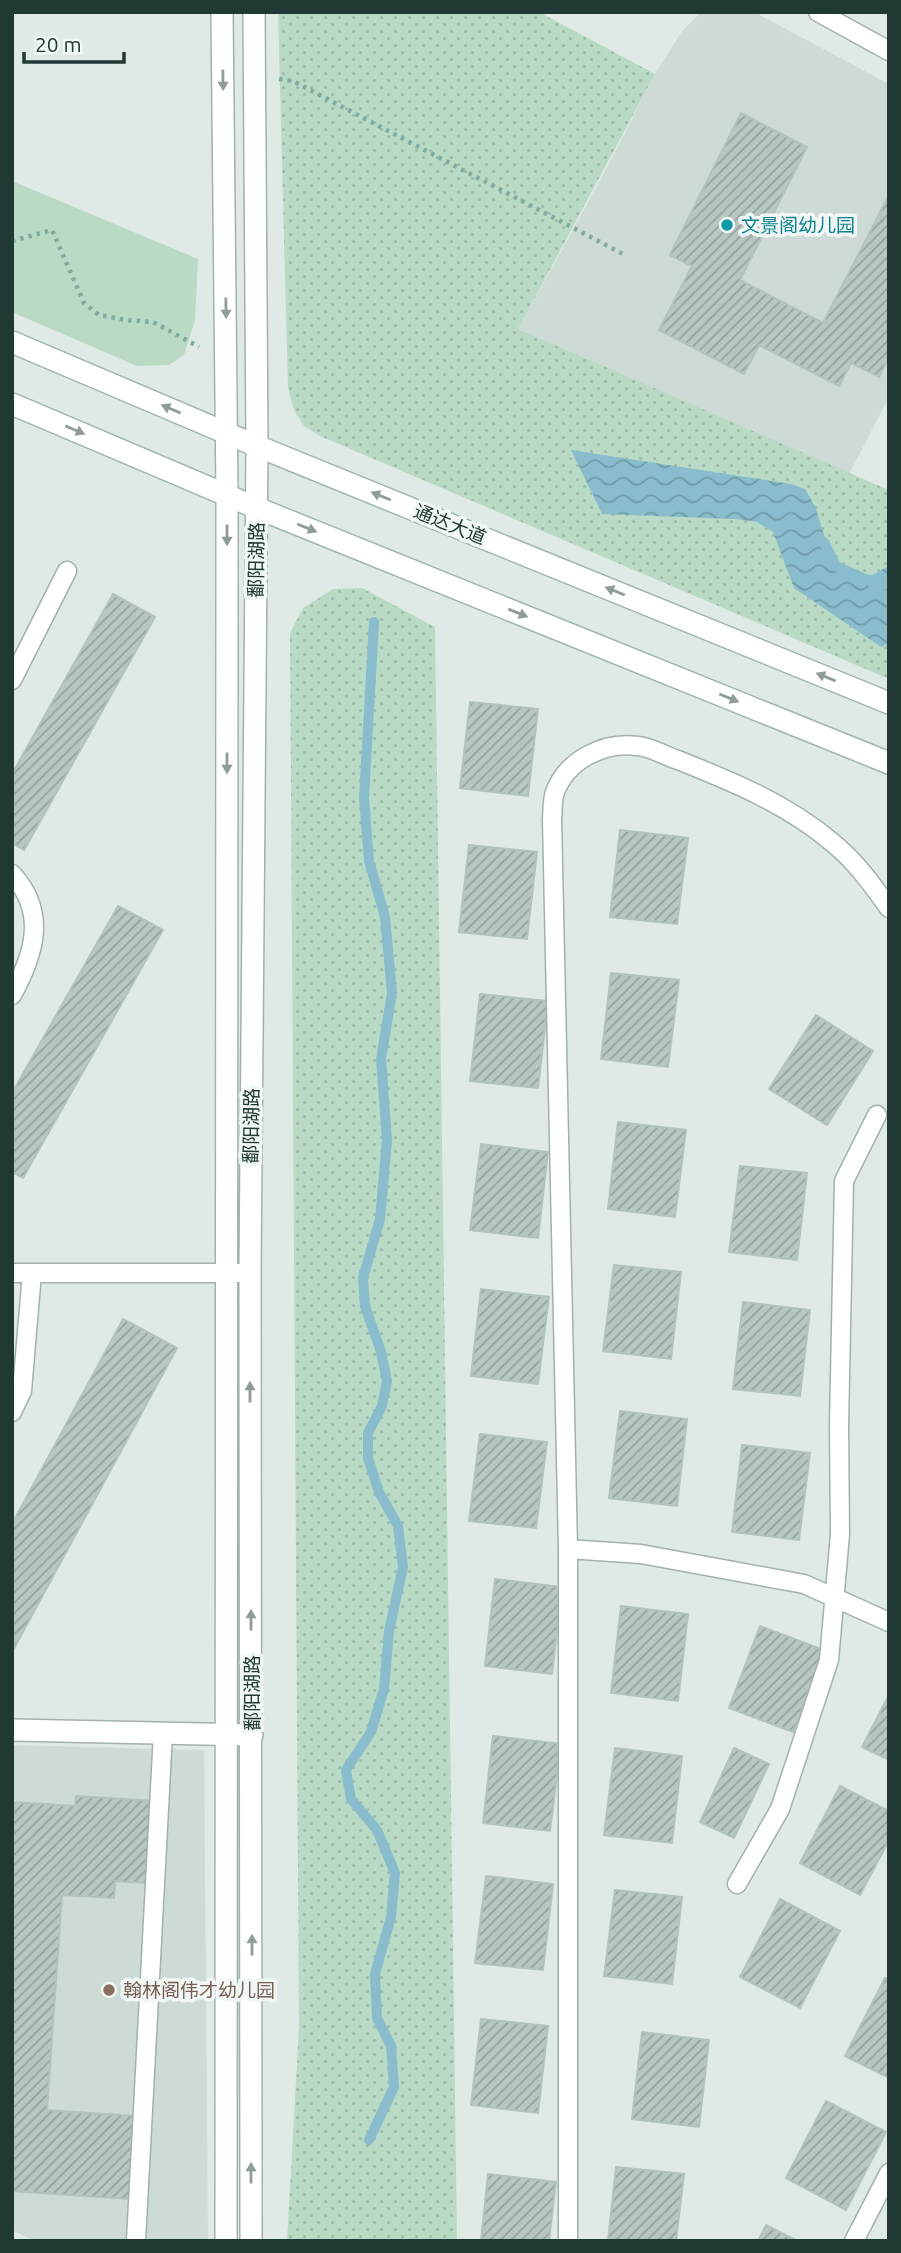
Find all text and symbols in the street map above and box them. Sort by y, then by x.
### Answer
scale bar [24,21,124,65]
text: 20 m [35,32,82,56]
one-way arrow [217,70,229,92]
place label: 文景阁幼儿园 [741,214,855,236]
marker: 文景阁幼儿园 [719,217,735,233]
one-way arrow [220,297,231,319]
one-way arrow [160,404,181,415]
one-way arrow [65,424,85,436]
one-way arrow [371,491,392,502]
street label: 通达大道 [411,500,489,548]
street label: 鄱阳湖路 [244,522,268,598]
one-way arrow [297,523,318,534]
one-way arrow [221,525,233,547]
one-way arrow [604,586,625,597]
one-way arrow [508,608,529,619]
one-way arrow [815,671,836,682]
one-way arrow [719,693,740,704]
one-way arrow [221,752,233,774]
street label: 鄱阳湖路 [239,1088,263,1164]
one-way arrow [244,1381,256,1403]
one-way arrow [245,1608,257,1630]
street label: 鄱阳湖路 [241,1655,263,1731]
one-way arrow [246,1934,258,1956]
place label: 翰林阁伟才幼儿园 [123,1979,275,2001]
marker: 翰林阁伟才幼儿园 [101,1982,117,1998]
one-way arrow [245,2161,257,2183]

